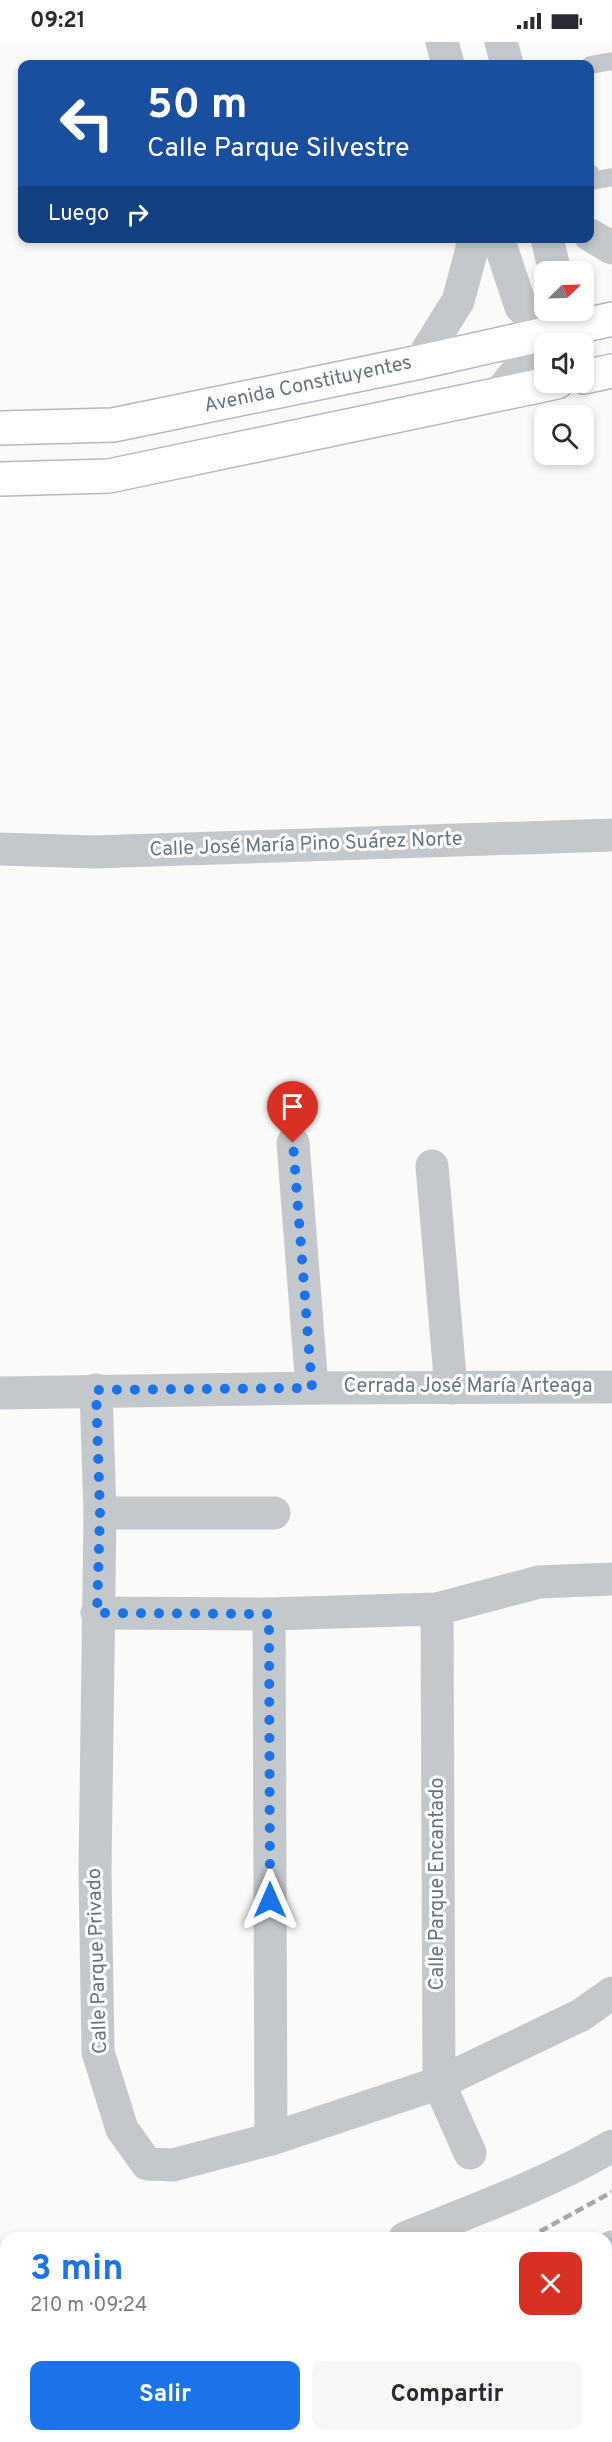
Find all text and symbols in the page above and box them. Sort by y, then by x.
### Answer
text: 09:21 [30,8,86,35]
text: 50 m [147,80,248,133]
icon: left [48,84,126,162]
text: Calle Parque Silvestre [147,132,410,166]
icon: right [121,198,154,231]
text: Luego [48,201,109,228]
north arrow [534,261,594,321]
map controls [534,261,594,465]
button: sound [534,333,594,393]
street label: Avenida Constituyentes [202,350,414,420]
button: search [534,405,594,465]
street label: Calle José María Pino Suárez Norte [149,827,463,863]
pin [267,1081,318,1143]
icon: arrive [276,1090,309,1123]
street label: Cerrada José María Arteaga [344,1374,592,1400]
street label: Calle Parque Encantado [425,1777,451,1991]
street label: Calle Parque Privado [82,1868,114,2054]
position arrow [238,1868,302,1932]
text: 3 min [30,2247,124,2293]
button: close [519,2252,582,2315]
text: 210 m · 09:24 [30,2293,147,2319]
button: Salir [30,2361,300,2430]
button: Compartir [312,2361,582,2430]

